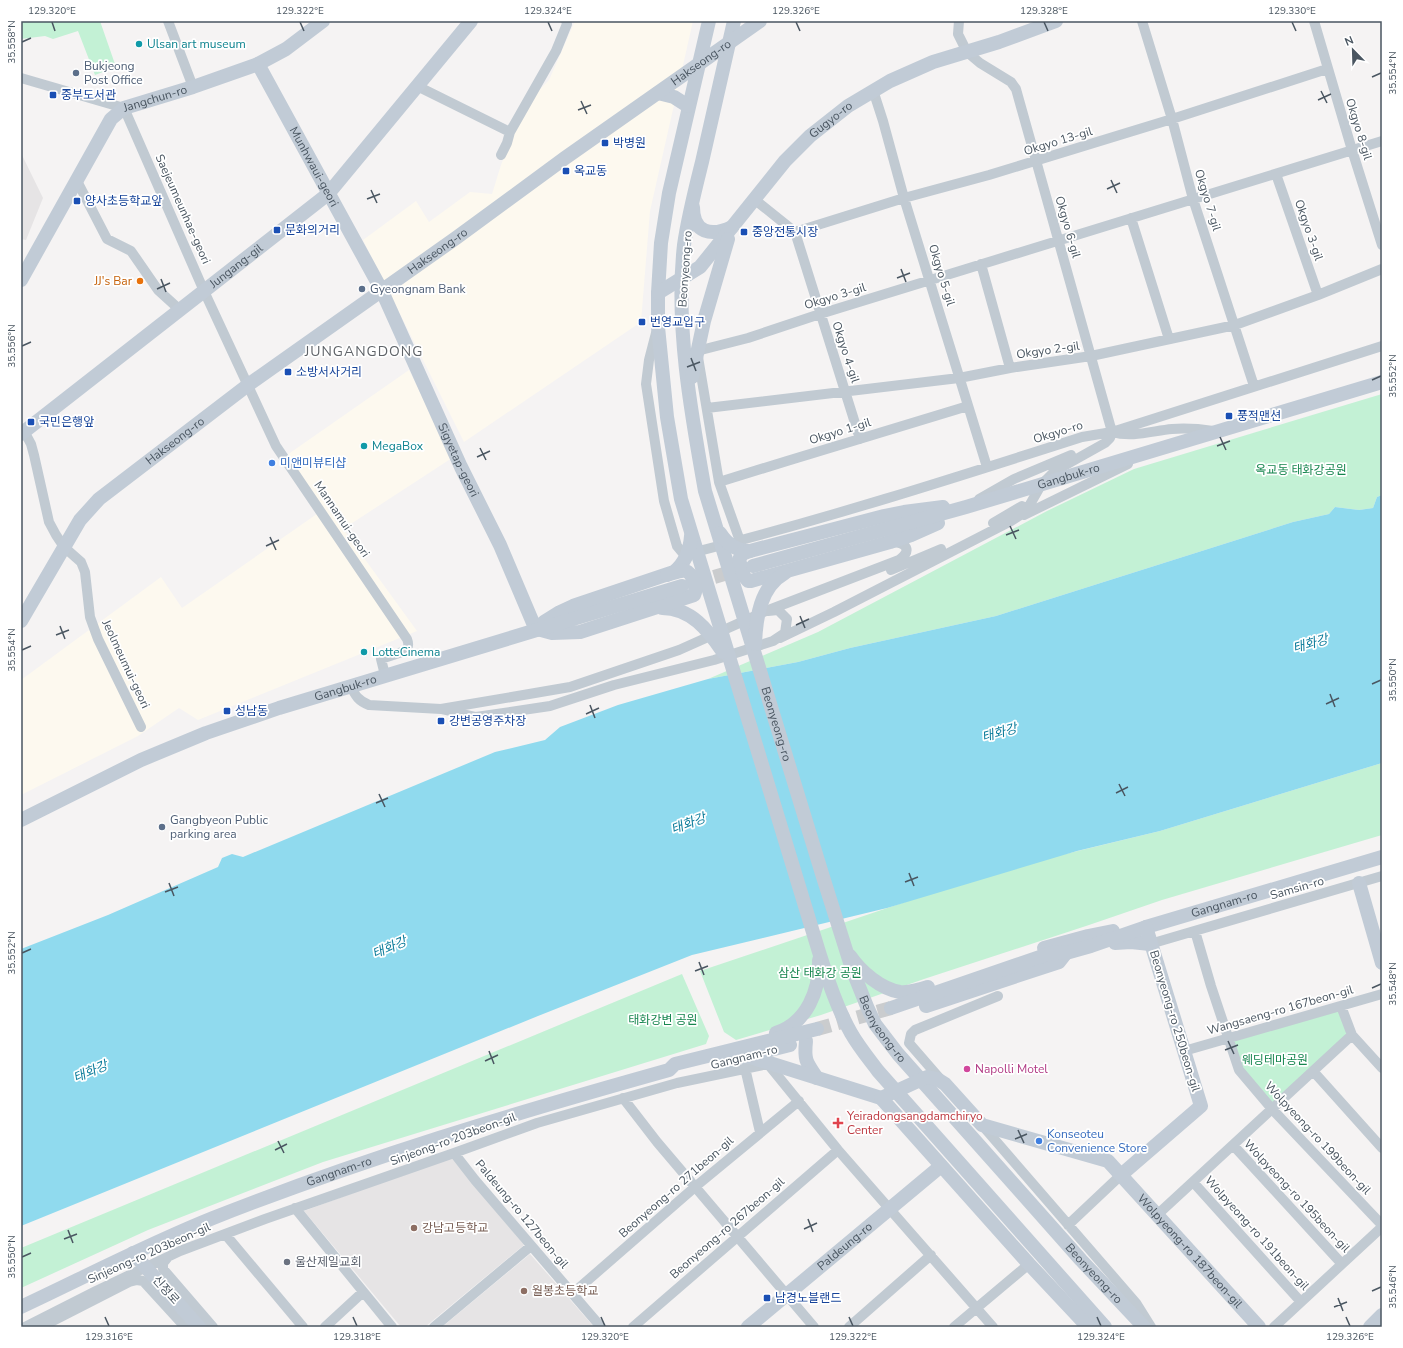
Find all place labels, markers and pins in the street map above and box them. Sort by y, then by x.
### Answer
place label: Ulsan art museum [147,36,246,52]
marker: Ulsan art museum [134,39,144,49]
place label: Bukjeong Post Office [84,58,143,88]
marker: Bukjeong Post Office [71,68,81,78]
place label: 중부도서관 [61,87,116,103]
marker: 중부도서관 [48,90,58,100]
place label: 박병원 [613,135,646,151]
marker: 박병원 [600,138,610,148]
place label: 옥교동 [574,163,607,179]
marker: 옥교동 [561,166,571,176]
place label: 양사초등학교앞 [85,193,162,209]
marker: 양사초등학교앞 [72,196,82,206]
place label: 문화의거리 [285,222,340,238]
place label: 중앙전통시장 [752,224,818,240]
marker: 문화의거리 [272,225,282,235]
marker: 중앙전통시장 [739,227,749,237]
place label: JJ's Bar [93,273,133,289]
marker: JJ's Bar [135,276,145,286]
place label: Gyeongnam Bank [370,281,467,297]
marker: Gyeongnam Bank [357,284,367,294]
place label: 번영교입구 [650,314,705,330]
marker: 번영교입구 [637,317,647,327]
place label: 소방서사거리 [296,364,362,380]
marker: 소방서사거리 [283,367,293,377]
place label: 풍적맨션 [1237,408,1281,424]
marker: 풍적맨션 [1224,411,1234,421]
place label: 국민은행앞 [39,414,94,430]
marker: 국민은행앞 [26,417,36,427]
place label: MegaBox [372,438,424,454]
marker: MegaBox [359,441,369,451]
place label: 미앤미뷰티샵 [280,455,346,471]
marker: 미앤미뷰티샵 [267,458,277,468]
place label: LotteCinema [372,644,440,660]
marker: LotteCinema [359,647,369,657]
place label: 성남동 [235,703,268,719]
marker: 성남동 [222,706,232,716]
place label: 강변공영주차장 [449,713,526,729]
marker: 강변공영주차장 [436,716,446,726]
place label: Gangbyeon Public parking area [170,812,268,842]
marker: Gangbyeon Public parking area [157,822,167,832]
place label: Napolli Motel [975,1061,1048,1077]
marker: Napolli Motel [962,1064,972,1074]
place label: Yeiradongsangdamchiryo Center [846,1108,983,1138]
marker: Yeiradongsangdamchiryo Center [832,1117,844,1129]
place label: Konseoteu Convenience Store [1047,1126,1147,1156]
marker: Konseoteu Convenience Store [1034,1136,1044,1146]
place label: 강남고등학교 [422,1220,488,1236]
marker: 강남고등학교 [409,1223,419,1233]
place label: 울산제일교회 [295,1254,361,1270]
marker: 울산제일교회 [282,1257,292,1267]
place label: 월봉초등학교 [532,1283,598,1299]
marker: 월봉초등학교 [519,1286,529,1296]
place label: 남경노블랜드 [775,1290,841,1306]
marker: 남경노블랜드 [762,1293,772,1303]

